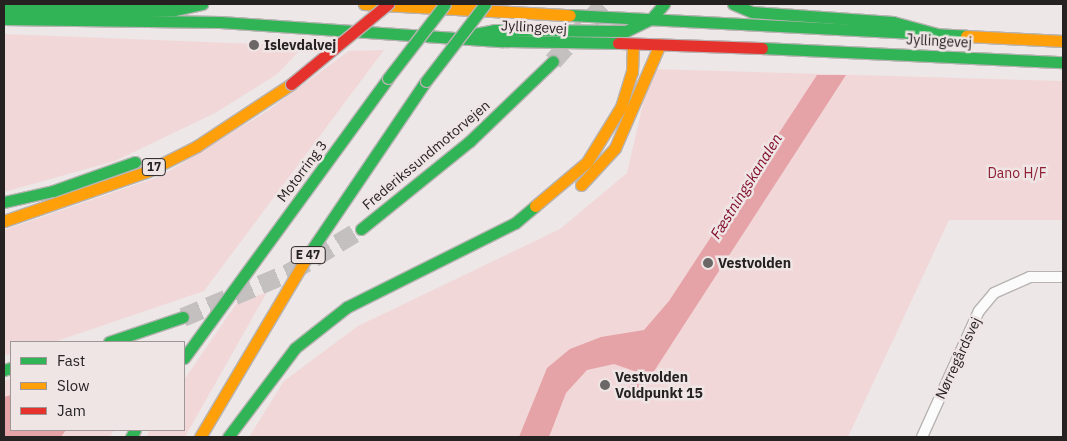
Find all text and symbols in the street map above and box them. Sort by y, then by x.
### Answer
street label: Jyllingevej [501,17,567,37]
street label: Jyllingevej [906,31,972,51]
place label: Islevdalvej [264,37,336,53]
marker: Islevdalvej [248,39,260,51]
street label: Frederikssundmotorvejen [359,97,493,213]
water label: Fæstningskanalen [706,130,786,242]
street label: Motorring 3 [273,137,331,205]
road number: 17 [142,158,166,176]
park label: Dano H/F [987,165,1047,181]
road number: E 47 [290,246,326,264]
place label: Vestvolden [718,255,791,271]
marker: Vestvolden [702,257,714,269]
street label: Nørregårdsvej [932,314,984,402]
legend [10,341,185,431]
text: Fast [57,351,85,370]
place label: Vestvolden Voldpunkt 15 [615,369,703,402]
text: Slow [57,376,90,395]
marker: Vestvolden Voldpunkt 15 [599,379,611,391]
text: Jam [57,401,86,420]

